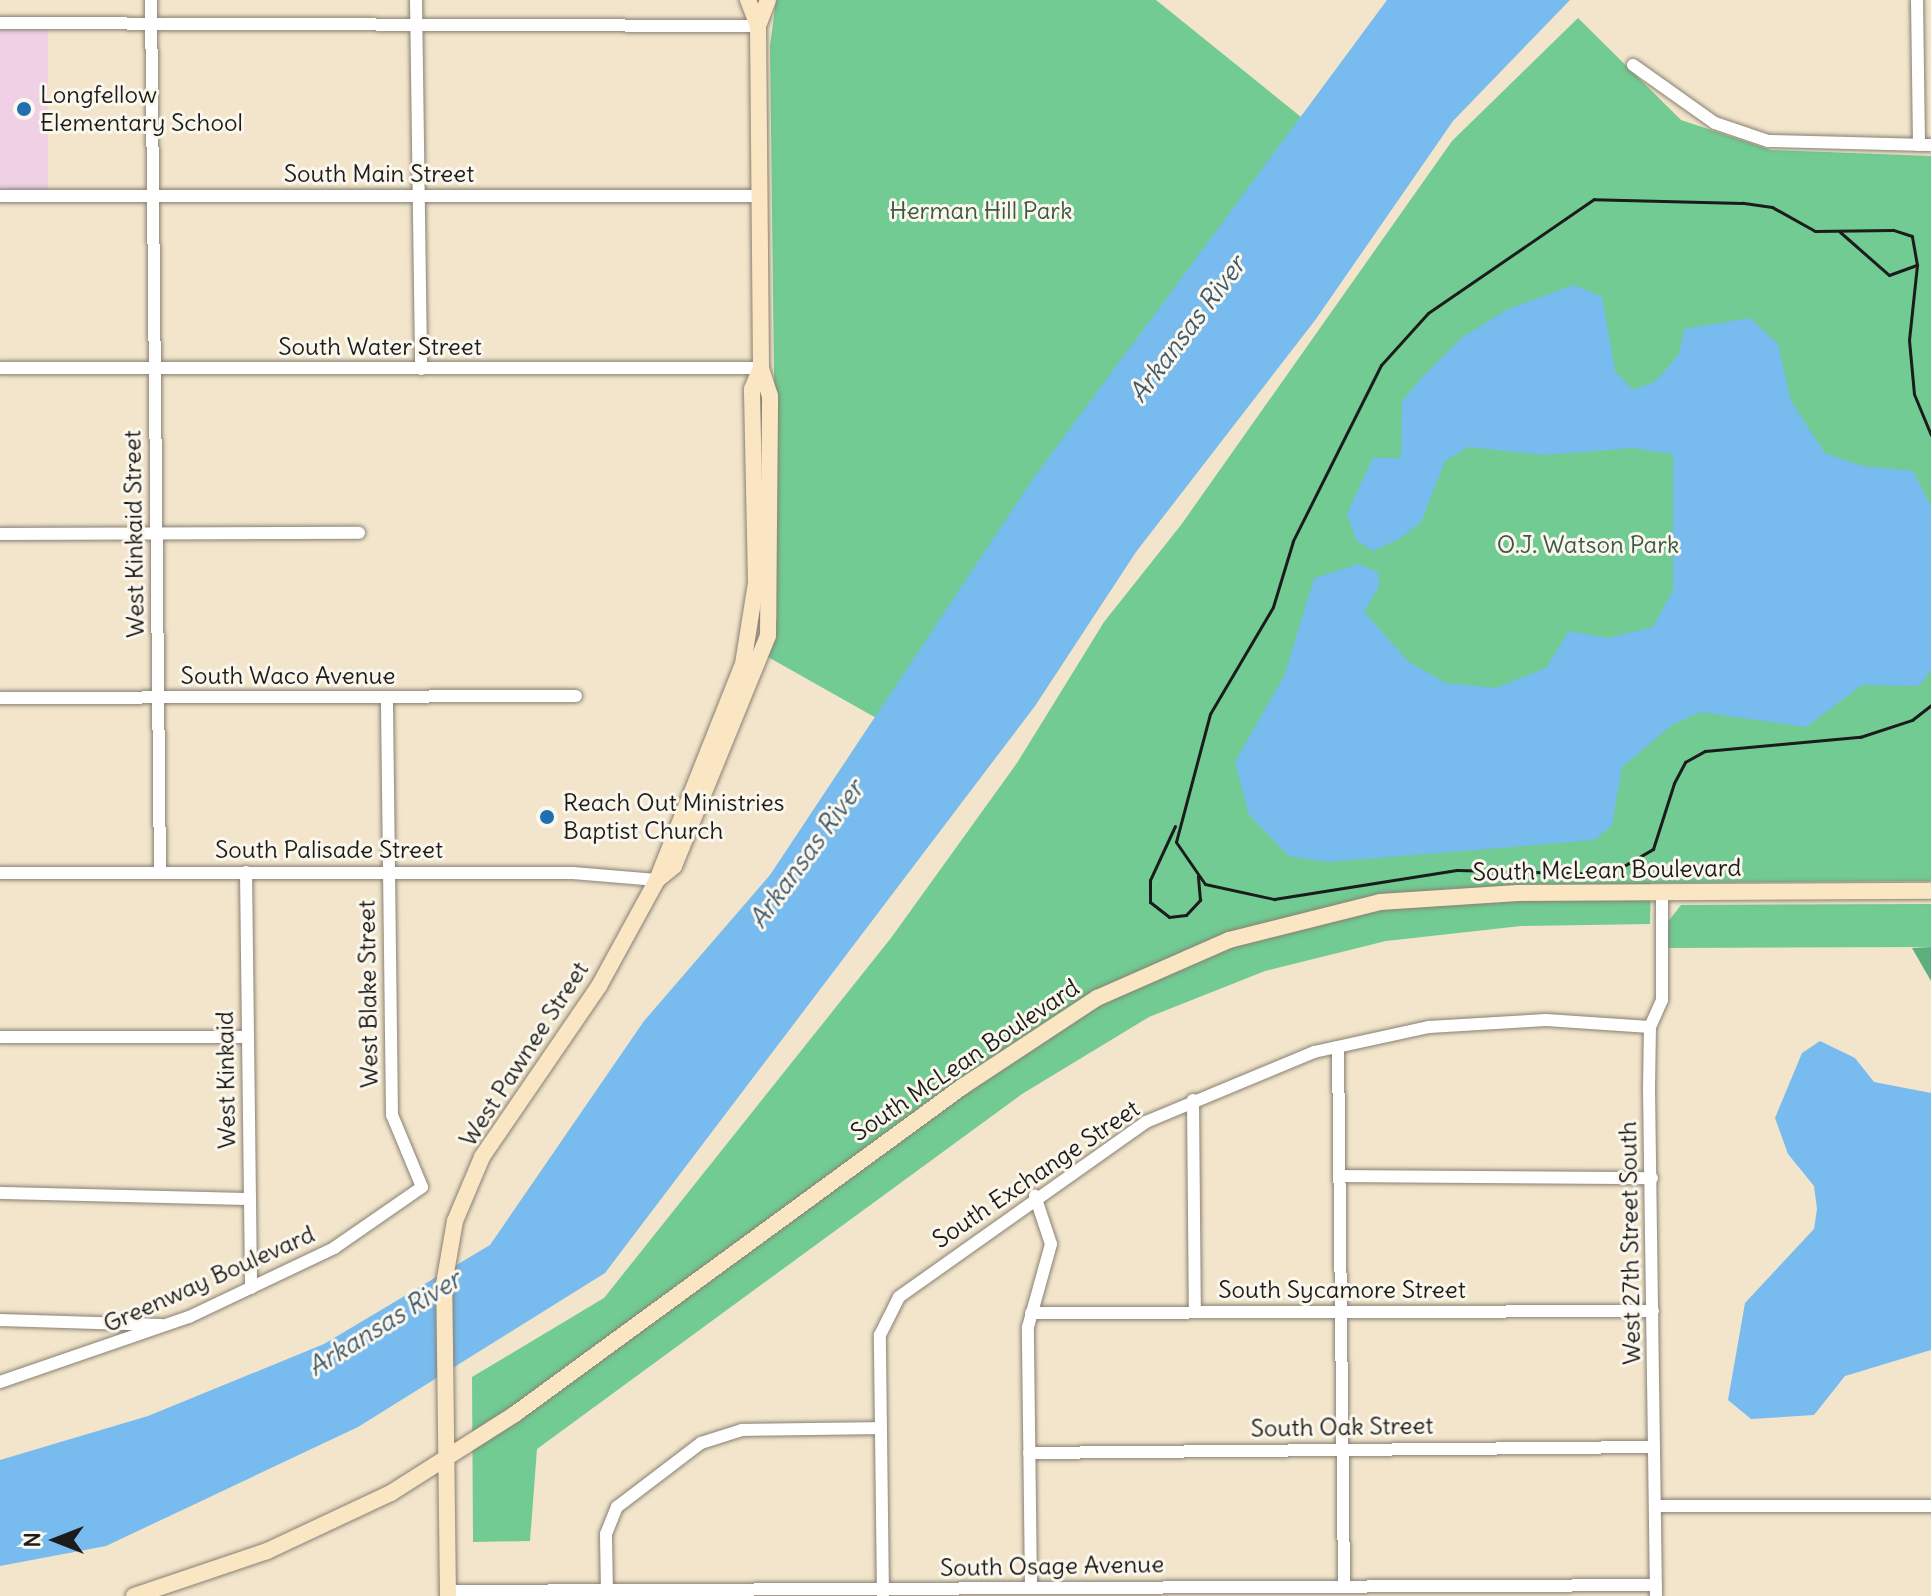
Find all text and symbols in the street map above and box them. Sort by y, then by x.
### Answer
place label: Longfellow Elementary School [40,81,243,137]
marker: Longfellow Elementary School [15,100,33,118]
street label: South Main Street [284,160,474,188]
park label: Herman Hill Park [890,197,1072,225]
water label: Arkansas River [1122,250,1252,408]
street label: South Water Street [278,333,482,361]
street label: West Kinkaid Street [118,430,150,638]
park label: O.J. Watson Park [1497,531,1679,559]
street label: South Waco Avenue [181,662,395,690]
water label: Arkansas River [742,774,870,934]
place label: Reach Out Ministries Baptist Church [563,789,784,845]
marker: Reach Out Ministries Baptist Church [538,808,556,826]
street label: South Palisade Street [215,836,443,864]
street label: South McLean Boulevard [1472,853,1742,887]
street label: West Blake Street [352,900,384,1088]
street label: West Pawnee Street [454,956,594,1152]
street label: South McLean Boulevard [845,973,1085,1147]
street label: West Kinkaid [210,1011,242,1149]
street label: South Exchange Street [927,1094,1145,1254]
street label: West 27th Street South [1613,1121,1647,1365]
street label: Greenway Boulevard [99,1219,319,1339]
water label: Arkansas River [302,1264,466,1382]
street label: South Sycamore Street [1218,1276,1466,1304]
street label: South Oak Street [1250,1411,1434,1443]
north arrow [16,1500,96,1580]
text: N [18,1532,46,1548]
street label: South Osage Avenue [940,1550,1164,1582]

